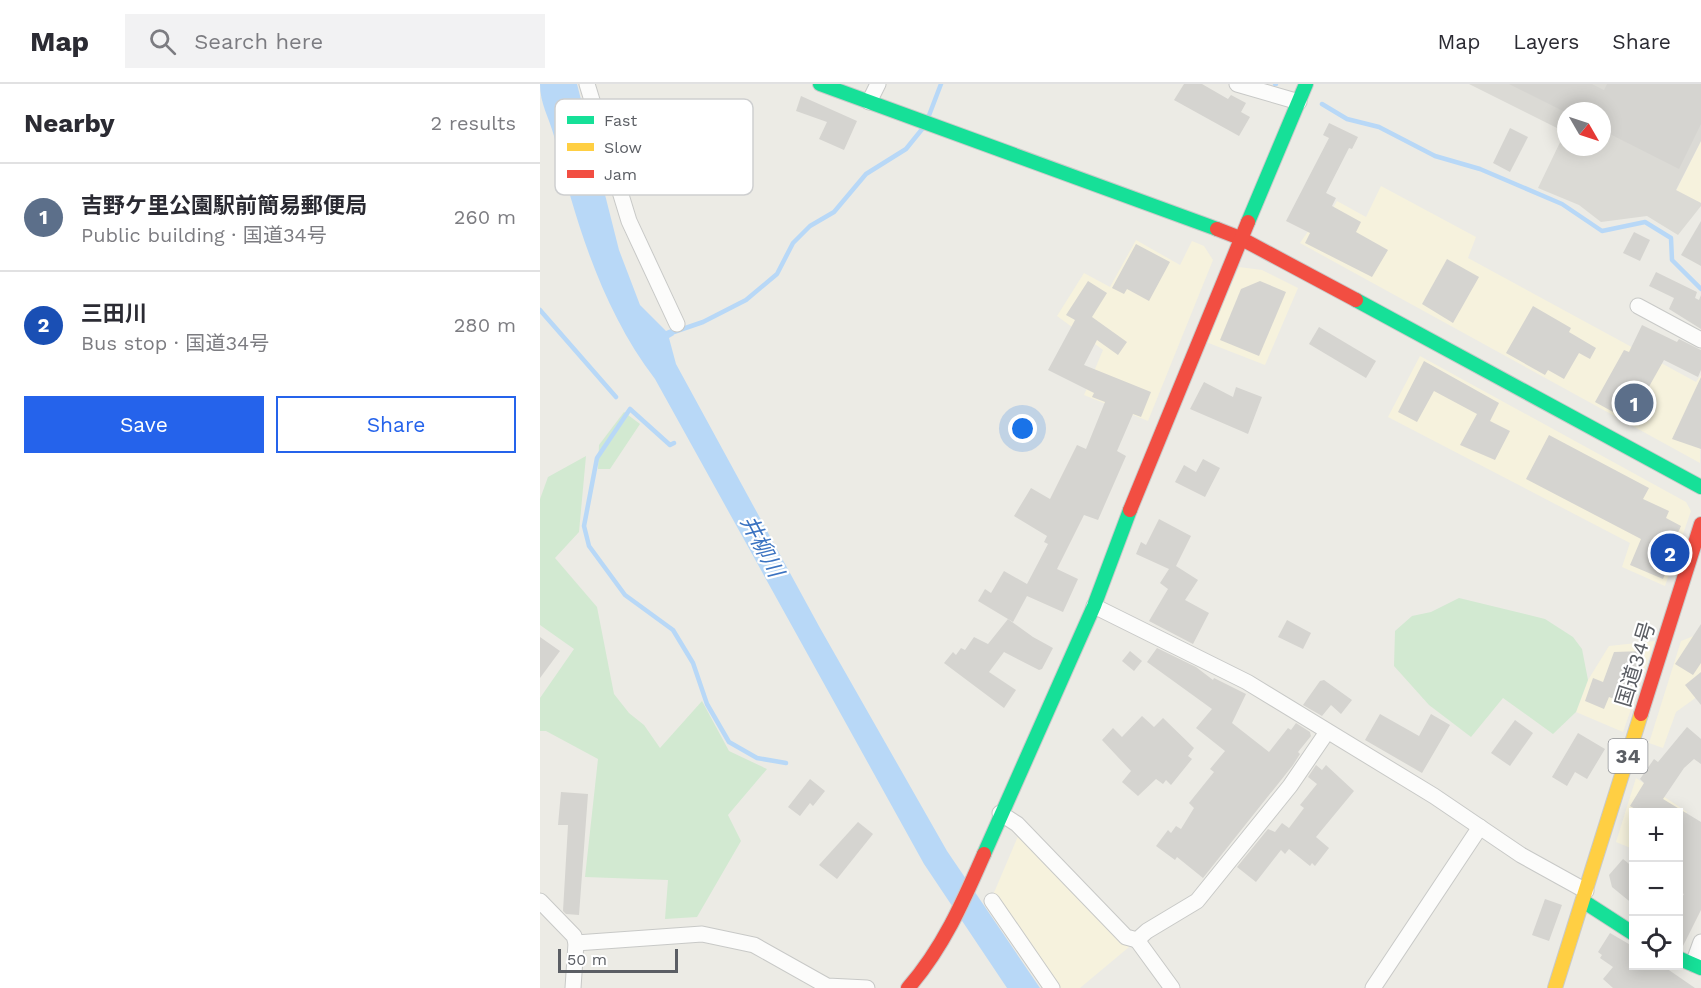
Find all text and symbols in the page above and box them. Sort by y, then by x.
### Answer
search box [125,14,545,68]
text: Map [30,25,89,58]
icon: search [146,25,179,58]
text: Search here [194,29,323,54]
text: Map [1437,29,1480,54]
text: Layers [1513,29,1579,54]
text: Share [1612,29,1671,54]
legend [555,99,753,195]
north arrow [1557,102,1611,156]
text: Nearby [24,108,115,138]
text: 2 results [431,111,516,135]
text: Fast [604,111,637,130]
text: Slow [604,138,642,157]
text: Jam [604,165,637,184]
text: 吉野ケ里公園駅前簡易郵便局 [81,193,367,218]
text: 1 [39,205,48,229]
text: 260 m [454,205,516,229]
text: Public building · 国道34号 [81,223,327,247]
text: 三田川 [81,301,147,326]
text: 2 [38,313,49,337]
text: 280 m [454,313,516,337]
text: Bus stop · 国道34号 [81,331,269,355]
pin: 1 [1614,380,1654,426]
button: Save [24,396,264,453]
button: Share [276,396,516,453]
your location [1008,414,1037,443]
water label: 井柳川 [735,511,789,583]
pin: 2 [1650,530,1690,576]
street label: 国道34号 [1610,618,1660,710]
road number: 34 [1608,739,1648,773]
map controls [1629,808,1683,970]
button: + [1629,808,1683,862]
button: − [1629,862,1683,916]
button: locate [1629,916,1683,970]
scale bar [558,946,678,974]
text: 50 m [567,950,607,969]

